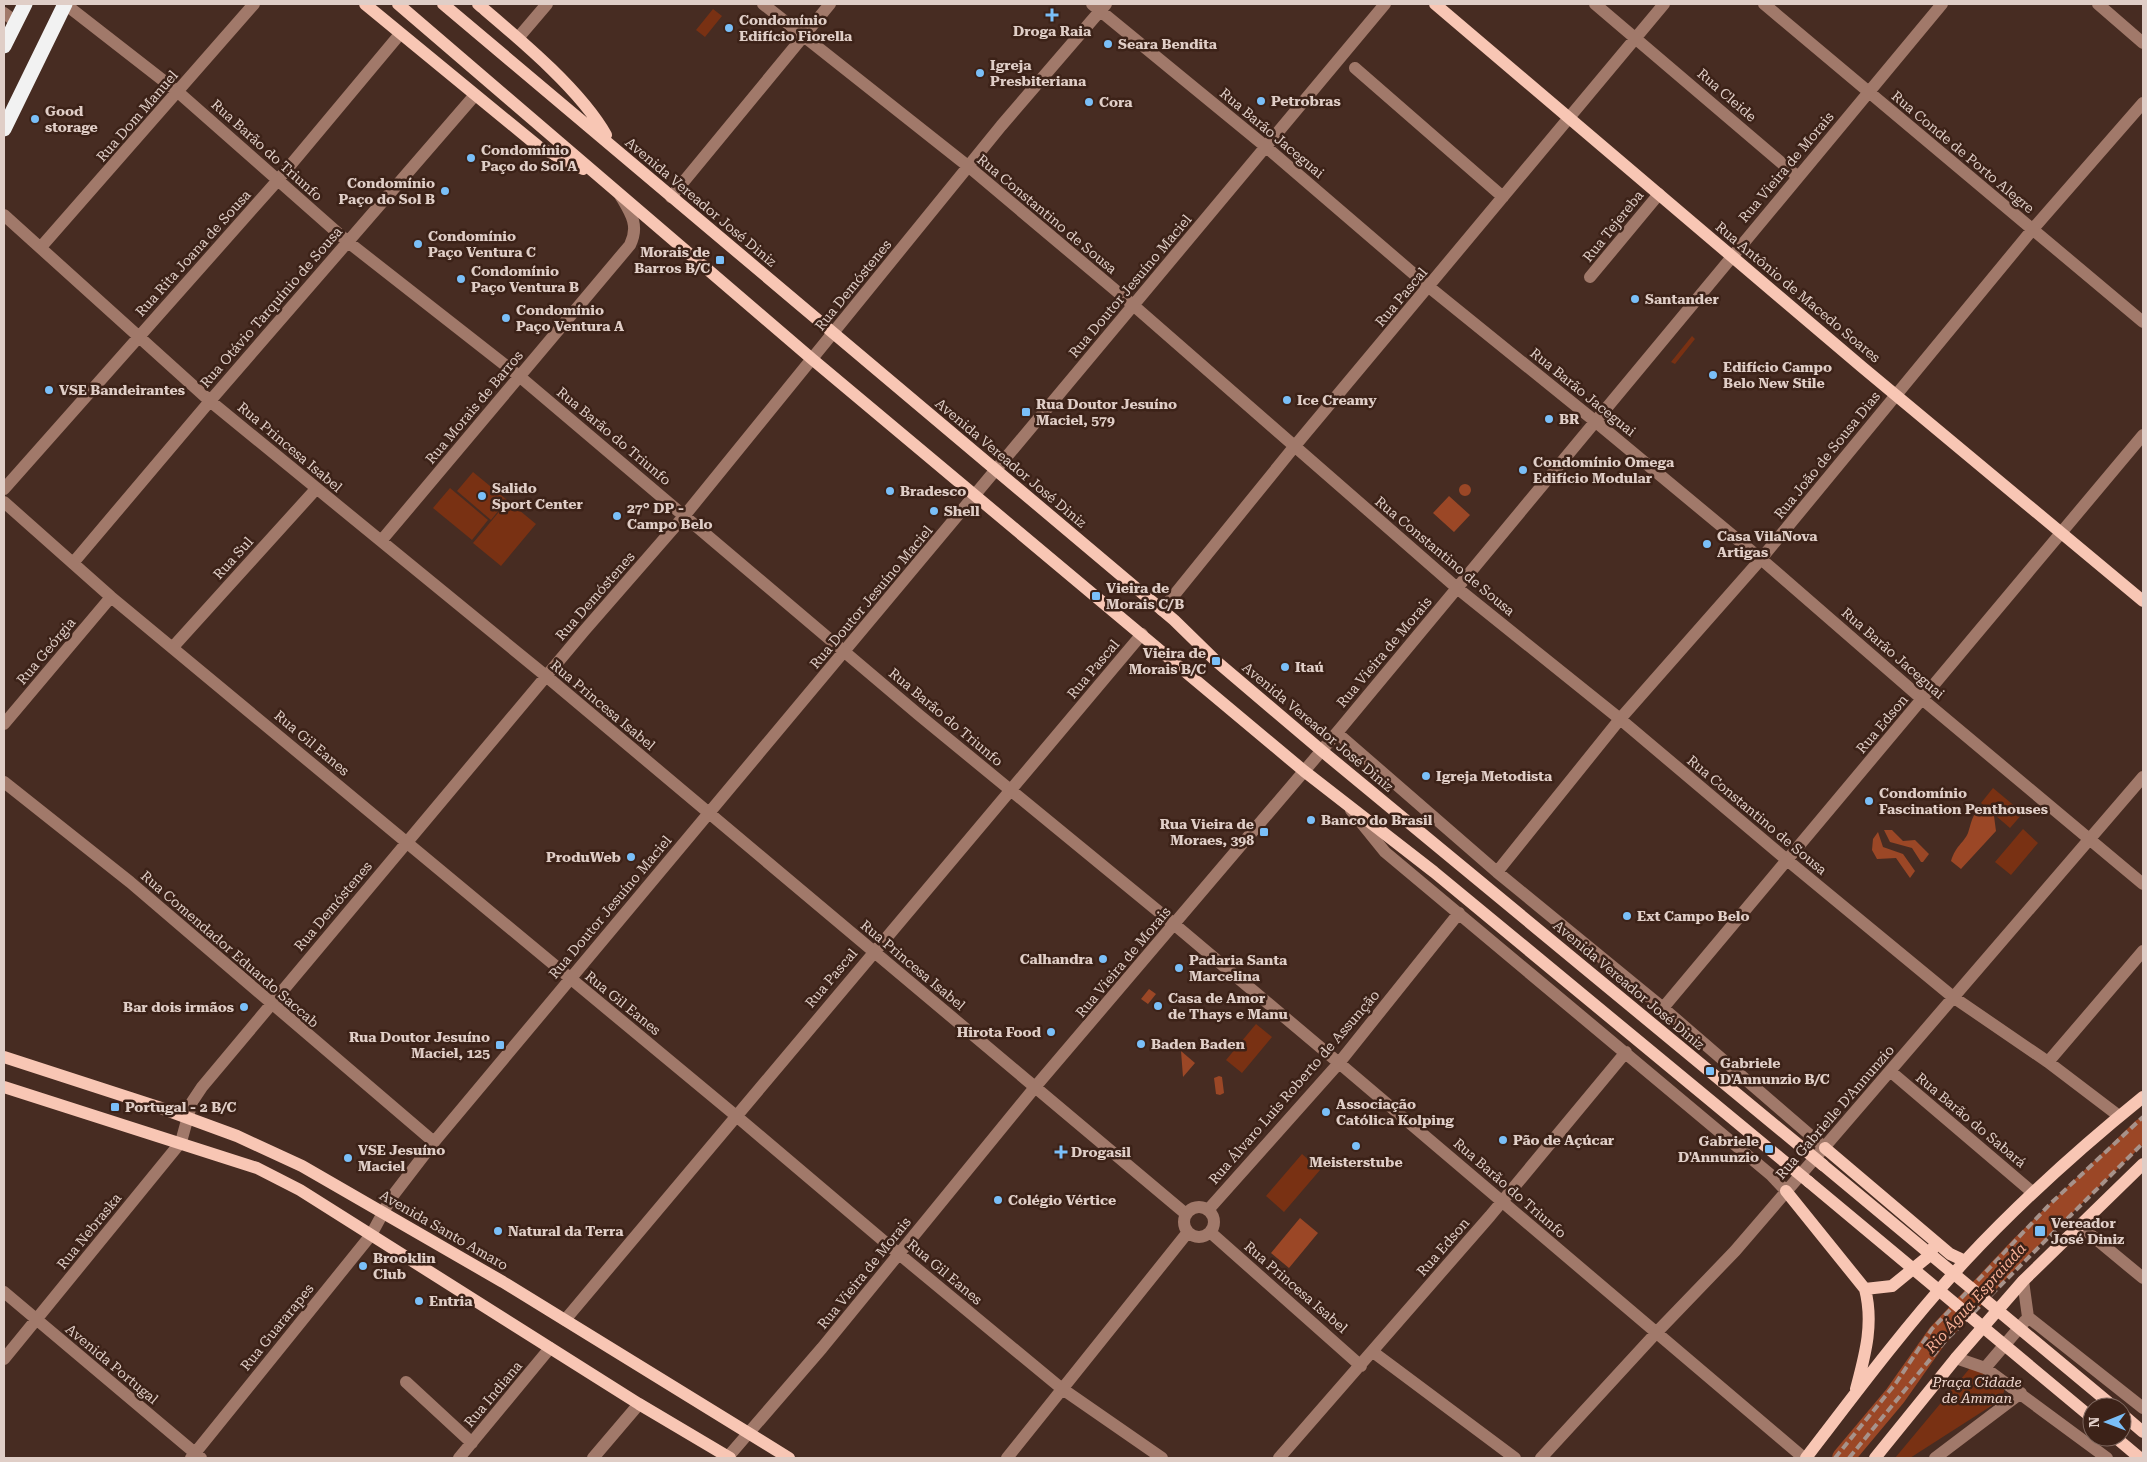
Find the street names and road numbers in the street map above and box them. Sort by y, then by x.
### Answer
street label: Rua Cleide [1694,65,1760,125]
street label: Rua Dom Manuel [93,67,181,165]
street label: Rua Barão Jaceguai [1217,85,1328,181]
street label: Rua Conde de Porto Alegre [1888,88,2038,217]
street label: Rua Barão do Triunfo [208,96,326,204]
street label: Rua Vieira de Morais [1735,108,1837,225]
street label: Avenida Vereador José Diniz [622,134,780,270]
street label: Rua Constantino de Sousa [974,151,1120,277]
street label: Rua Rita Joana de Sousa [132,186,254,319]
street label: Rua Tejereba [1579,187,1647,265]
street label: Rua Doutor Jesuíno Maciel [1065,211,1195,361]
street label: Rua Antônio de Macedo Soares [1712,218,1884,366]
street label: Rua Otávio Tarquínio de Sousa [197,223,345,391]
street label: Rua Demóstenes [812,236,895,334]
street label: Rua Pascal [1372,264,1431,330]
street label: Rua Barão Jaceguai [1527,345,1639,440]
street label: Rua Morais de Barros [422,347,526,467]
street label: Rua Barão do Triunfo [554,384,674,488]
street label: Rua João de Sousa Dias [1771,388,1883,522]
street label: Avenida Vereador José Diniz [932,395,1090,531]
street label: Rua Princesa Isabel [235,399,346,496]
street label: Rua Constantino de Sousa [1372,493,1518,619]
street label: Rua Doutor Jesuíno Maciel [806,522,936,672]
street label: Rua Sul [210,533,256,582]
street label: Rua Demóstenes [552,548,638,644]
street label: Rua Vieira de Morais [1333,593,1435,710]
street label: Rua Barão Jaceguai [1838,604,1948,702]
street label: Rua Geórgia [13,614,79,688]
street label: Rua Pascal [1064,636,1123,702]
street label: Rua Princesa Isabel [548,657,659,754]
street label: Avenida Vereador José Diniz [1239,659,1397,795]
street label: Rua Barão do Triunfo [886,665,1006,769]
street label: Rua Edson [1853,691,1911,757]
street label: Rua Gil Eanes [271,707,353,779]
street label: Rua Constantino de Sousa [1684,752,1830,878]
street label: Rua Doutor Jesuíno Maciel [545,832,675,982]
street label: Rua Demóstenes [291,858,375,954]
street label: Rua Comendador Eduardo Saccab [138,867,322,1031]
street label: Rua Vieira de Morais [1072,903,1174,1020]
street label: Rua Princesa Isabel [858,917,969,1014]
street label: Avenida Vereador José Diniz [1550,917,1708,1053]
street label: Rua Pascal [802,945,861,1011]
street label: Rua Gil Eanes [582,968,664,1039]
street label: Rua Álvaro Luis Roberto de Assunção [1205,987,1383,1187]
street label: Rua Gabrielle D'Annunzio [1773,1042,1897,1182]
street label: Rua Barão do Sabará [1913,1069,2030,1171]
street label: Rua Barão do Triunfo [1451,1135,1569,1241]
street label: Avenida Santo Amaro [377,1187,511,1273]
street label: Rua Nebraska [54,1190,125,1272]
street label: Rua Vieira de Morais [814,1214,914,1332]
street label: Rua Edson [1413,1215,1473,1279]
street label: Rua Gil Eanes [904,1236,986,1308]
street label: Rua Princesa Isabel [1241,1238,1351,1336]
street label: Rua Guararapes [237,1280,317,1374]
street label: Avenida Portugal [63,1321,162,1408]
street label: Rua Indiana [461,1357,526,1430]

